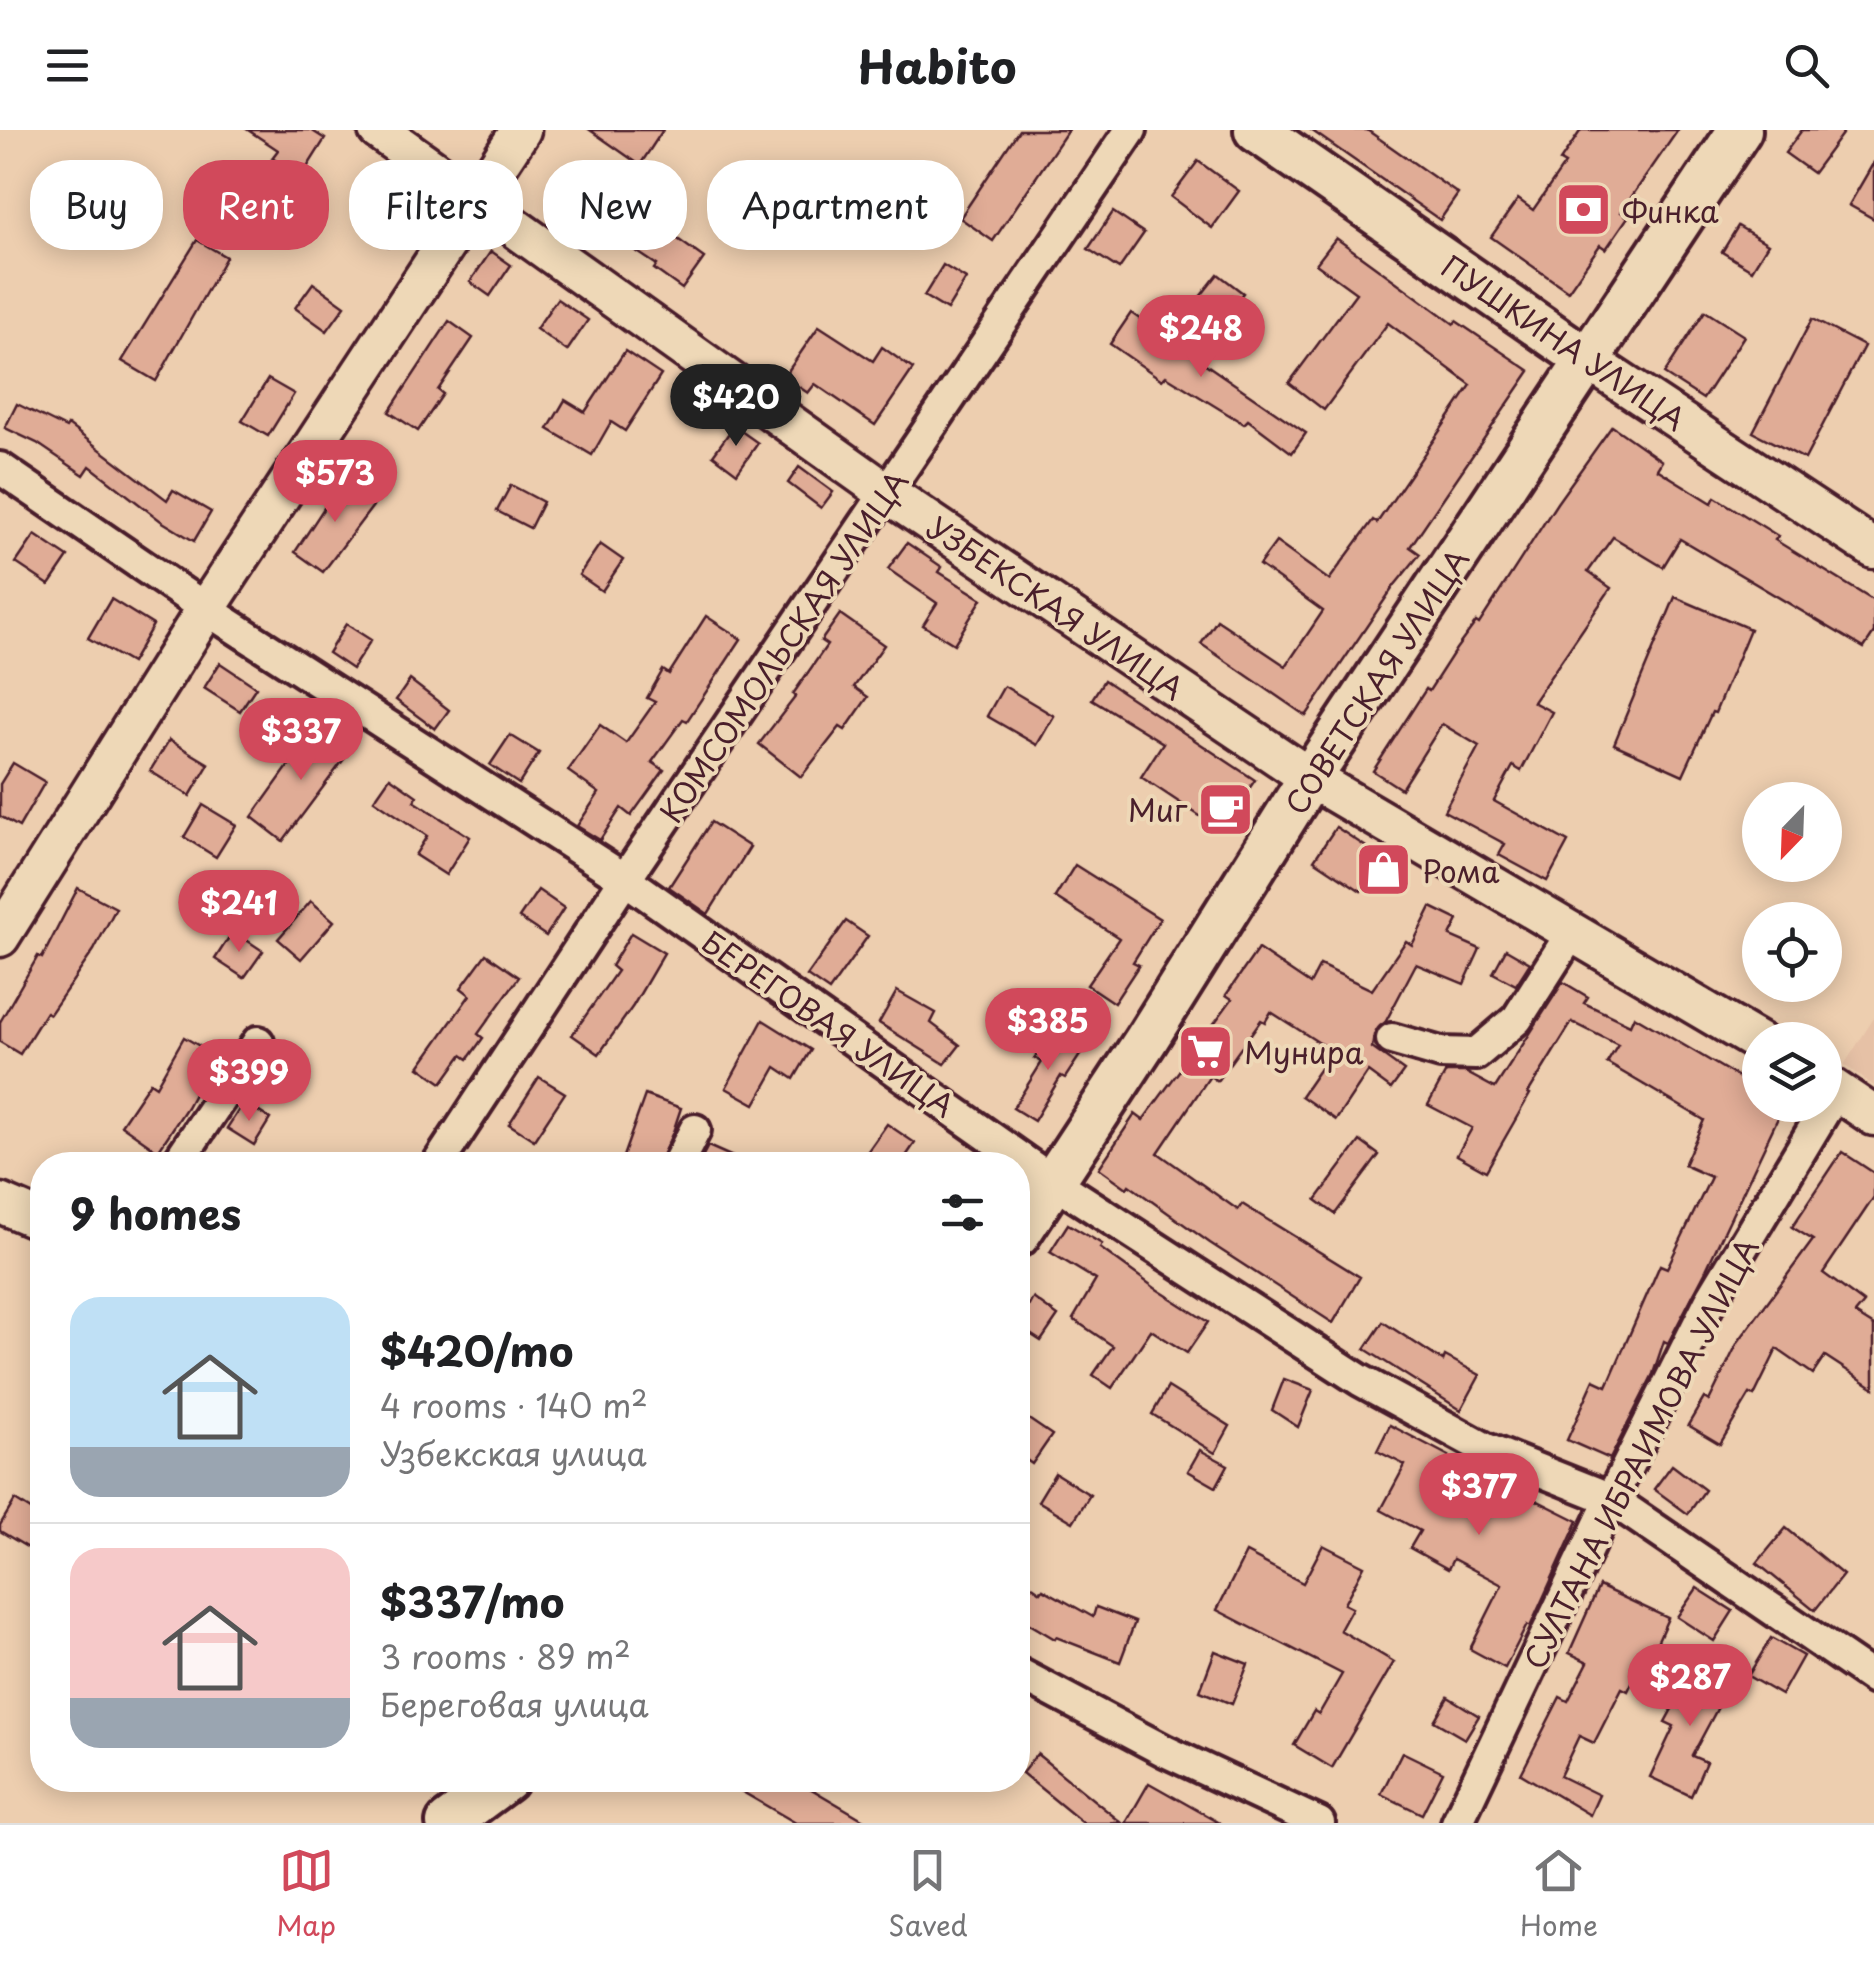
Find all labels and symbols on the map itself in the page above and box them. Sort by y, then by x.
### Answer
bank icon: Финка [1553,180,1613,240]
place label: Финка [1622,188,1719,233]
street label: ПУШКИНА УЛИЦА [1433,243,1695,441]
pin: $248 [1142,295,1260,380]
pin: $420 [677,364,795,449]
pin: $573 [276,440,394,525]
street label: КОМСОМОЛЬСКАЯ УЛИЦА [648,461,918,831]
street label: УЗБЕКСКАЯ УЛИЦА [919,504,1193,710]
street label: СОВЕТСКАЯ УЛИЦА [1273,539,1479,823]
pin: $337 [242,698,360,783]
cafe icon: Миг [1196,779,1256,839]
north arrow [1742,782,1842,882]
place label: Миг [1128,787,1188,832]
shop icon: Рома [1353,840,1413,900]
place label: Рома [1422,848,1500,893]
pin: $241 [180,870,298,955]
street label: БЕРЕГОВАЯ УЛИЦА [694,919,964,1127]
pin: $385 [989,988,1107,1073]
supermarket icon: Мунира [1175,1021,1235,1081]
place label: Мунира [1244,1029,1364,1074]
pin: $399 [190,1039,308,1124]
street label: СУЛТАНА ИБРАИМОВА УЛИЦА [1511,1230,1769,1676]
pin: $377 [1420,1453,1538,1538]
pin: $287 [1631,1644,1749,1729]

